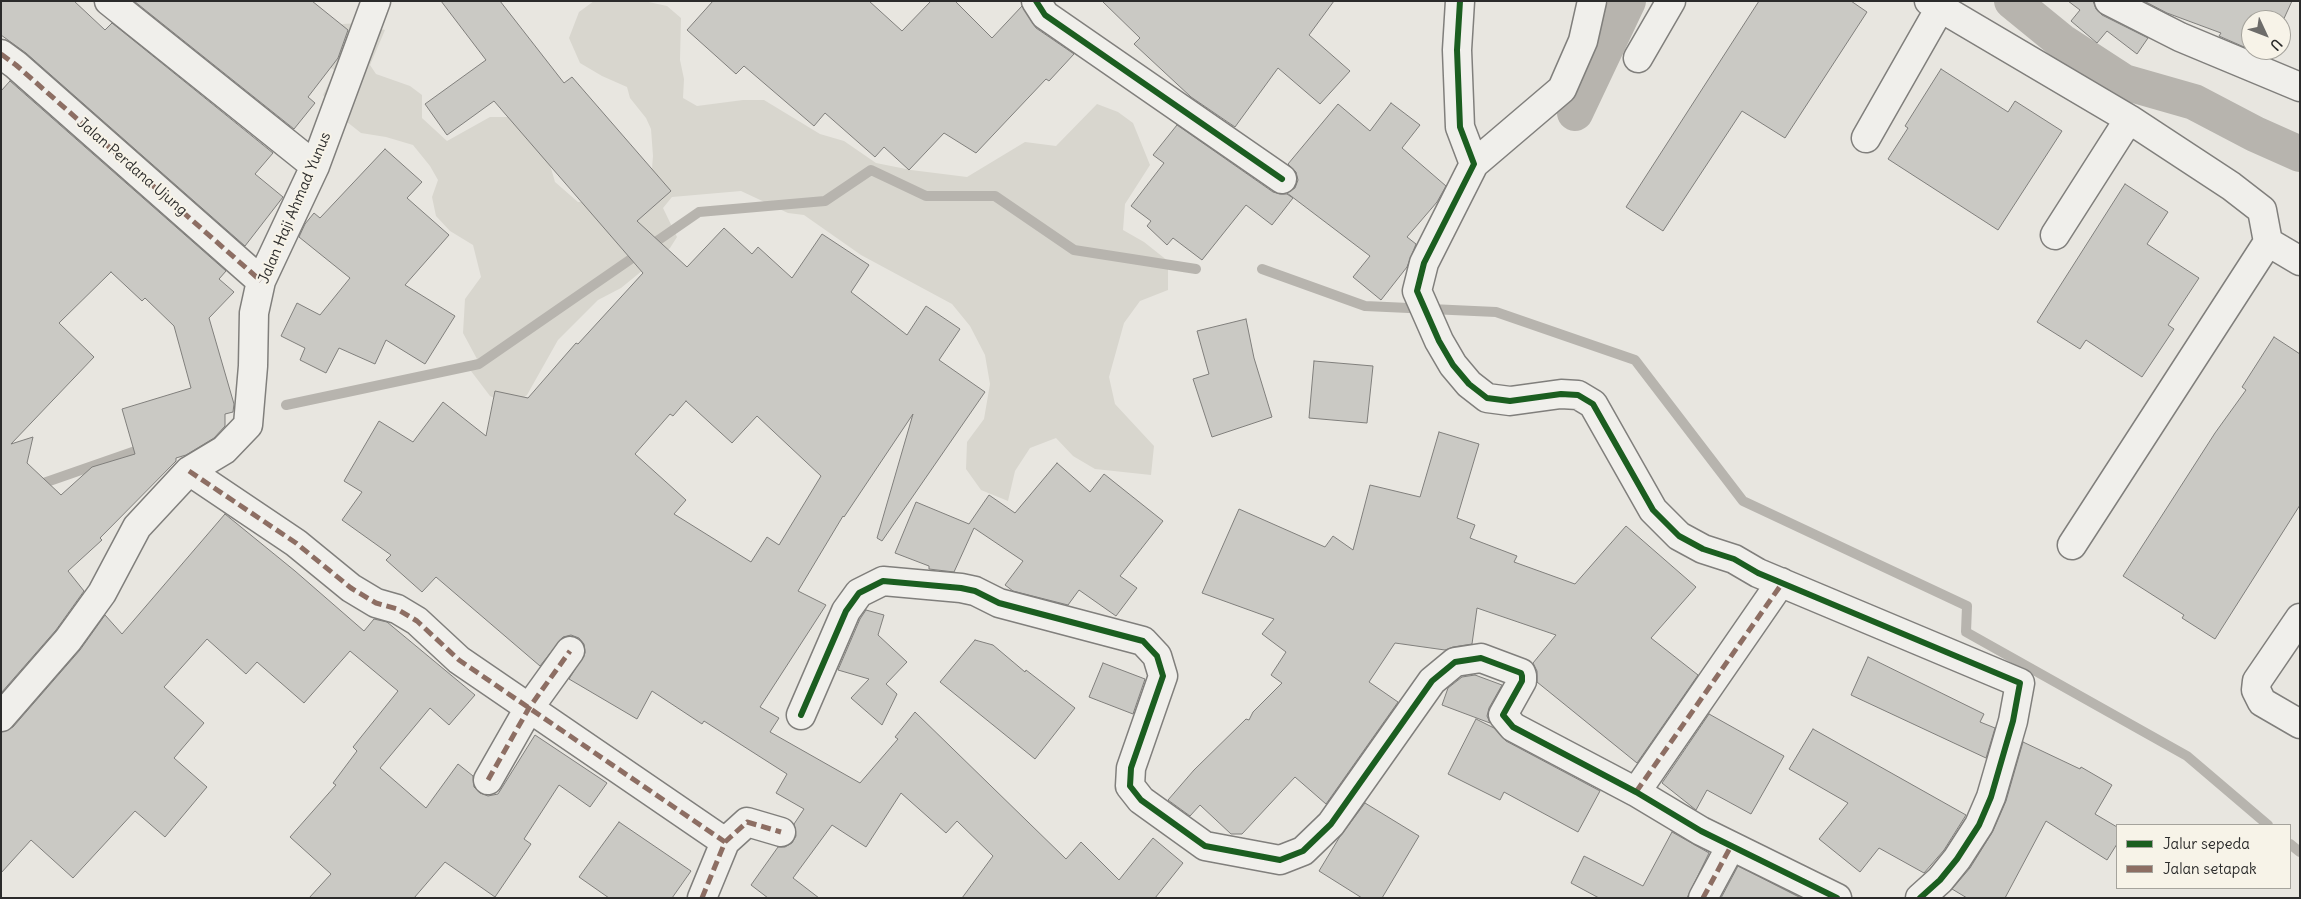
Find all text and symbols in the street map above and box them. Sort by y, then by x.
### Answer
north arrow [2241,10,2291,60]
text: U [2266,35,2286,54]
street label: Jalan Perdana Ujung [73,114,191,220]
street label: Jalan Haji Ahmad Yunus [255,130,335,286]
legend [2116,824,2291,889]
text: Jalur sepeda [2163,834,2250,853]
text: Jalan setapak [2163,859,2257,878]

